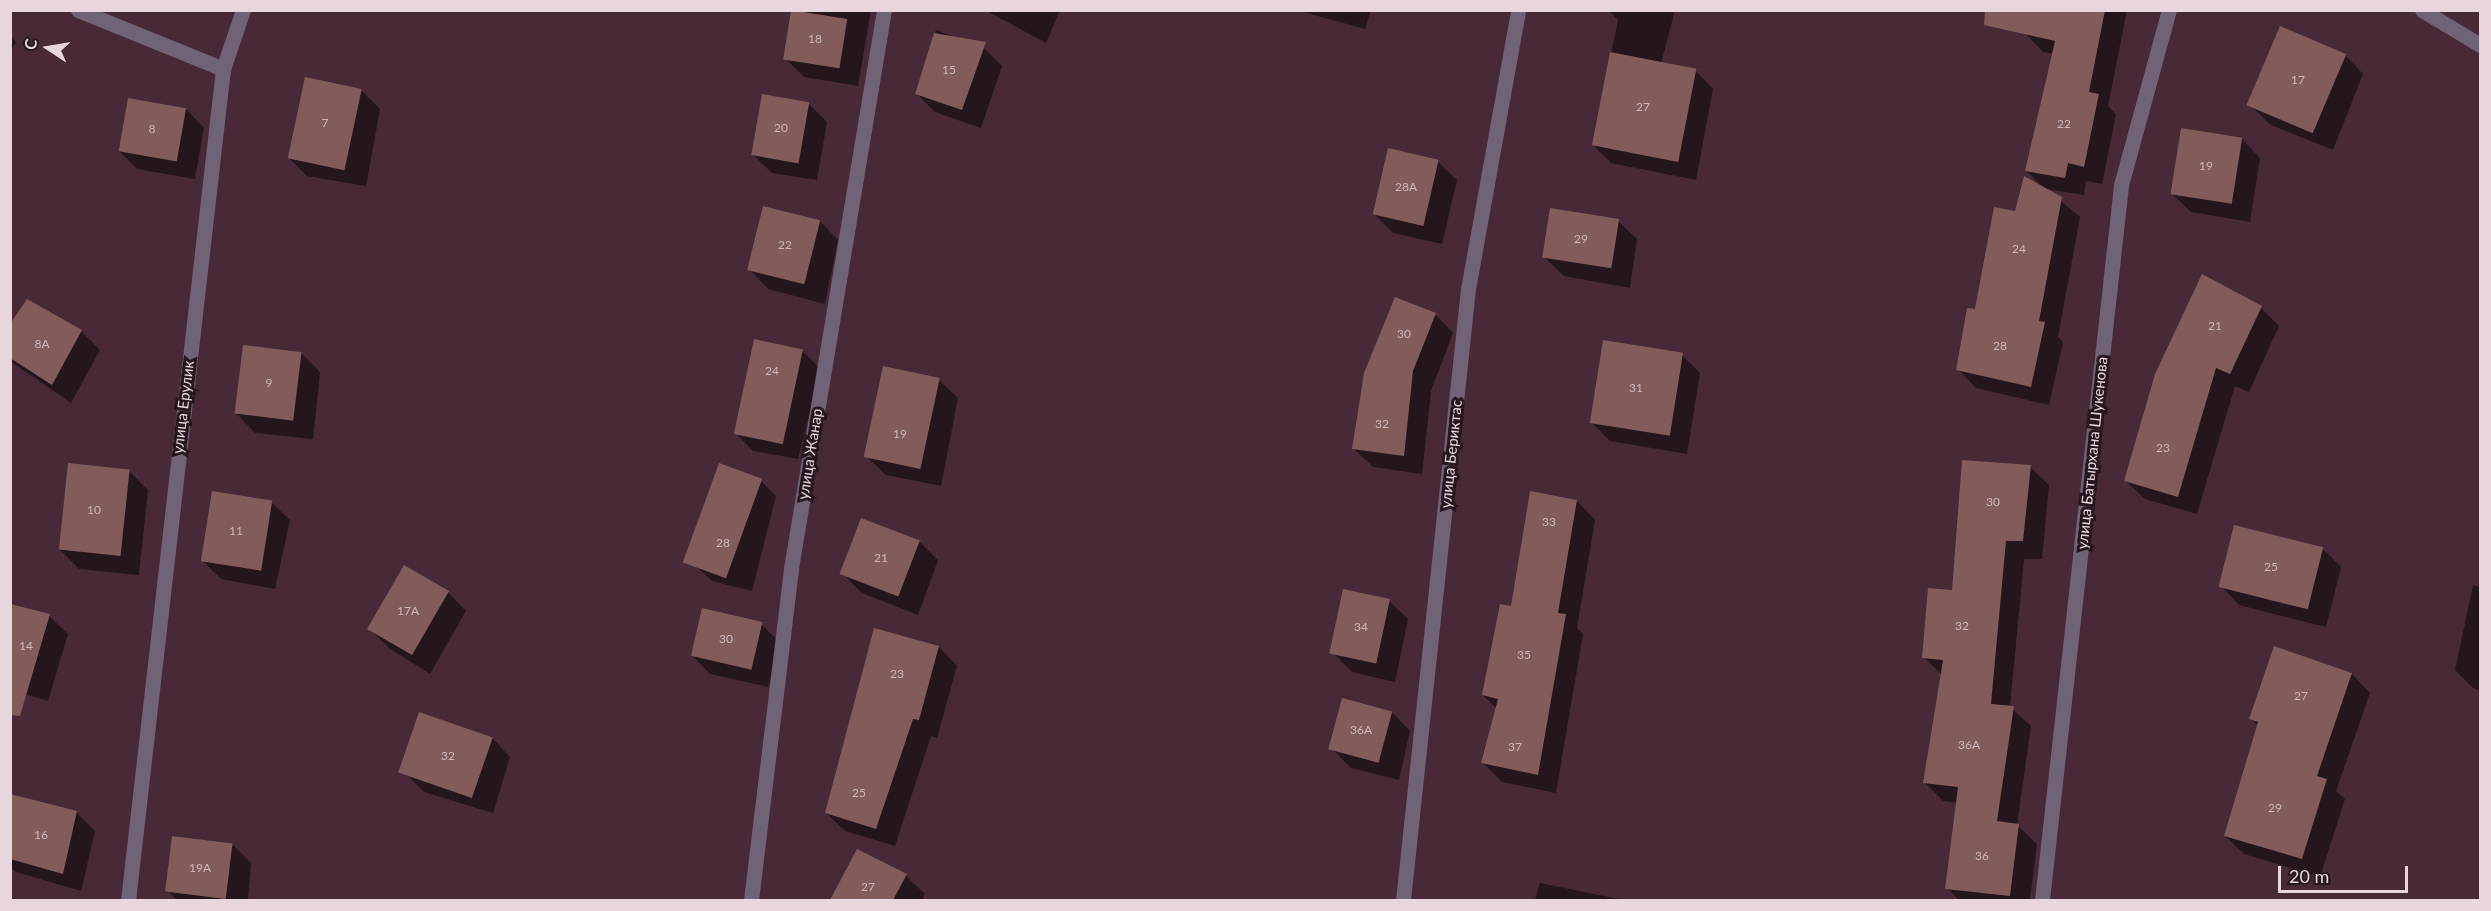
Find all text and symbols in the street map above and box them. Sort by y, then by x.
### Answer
north arrow [18,18,78,78]
house number: 18 [808,32,822,46]
text: С [20,37,40,51]
house number: 15 [942,63,956,77]
house number: 17 [2291,73,2305,87]
house number: 27 [1636,100,1650,114]
house number: 7 [322,116,328,130]
house number: 22 [2057,117,2071,131]
house number: 20 [774,121,788,135]
house number: 8 [149,122,155,136]
house number: 19 [2199,159,2213,173]
house number: 28А [1395,180,1417,194]
house number: 29 [1574,232,1588,246]
house number: 22 [778,238,792,252]
house number: 24 [2012,242,2026,256]
house number: 21 [2208,319,2222,333]
house number: 30 [1397,327,1411,341]
house number: 8А [34,337,50,351]
house number: 28 [1993,339,2007,353]
street label: улица Батырхана Шукенова [2073,356,2111,550]
street label: улица Ерулик [168,359,198,455]
house number: 24 [765,364,779,378]
house number: 9 [266,376,272,390]
house number: 31 [1629,381,1643,395]
street label: улица Бериктас [1436,399,1466,509]
street label: улица Жанар [794,407,826,501]
house number: 32 [1375,417,1389,431]
house number: 19 [893,427,907,441]
house number: 23 [2156,441,2170,455]
house number: 30 [1986,495,2000,509]
house number: 10 [87,503,101,517]
house number: 33 [1542,515,1556,529]
house number: 11 [229,524,243,538]
house number: 28 [716,536,730,550]
house number: 21 [874,551,888,565]
house number: 25 [2264,560,2278,574]
house number: 17А [397,604,419,618]
house number: 32 [1955,619,1969,633]
house number: 34 [1354,620,1368,634]
house number: 30 [719,632,733,646]
house number: 14 [19,639,33,653]
house number: 35 [1517,648,1531,662]
house number: 23 [890,667,904,681]
house number: 27 [2294,689,2308,703]
house number: 36А [1350,723,1372,737]
house number: 36А [1958,738,1980,752]
house number: 37 [1508,740,1522,754]
house number: 32 [441,749,455,763]
house number: 25 [852,786,866,800]
house number: 29 [2268,801,2282,815]
house number: 16 [34,828,48,842]
house number: 36 [1975,849,1989,863]
scale bar [2281,854,2412,892]
house number: 19А [189,861,211,875]
text: 20 m [2289,865,2329,887]
house number: 27 [861,880,875,894]

